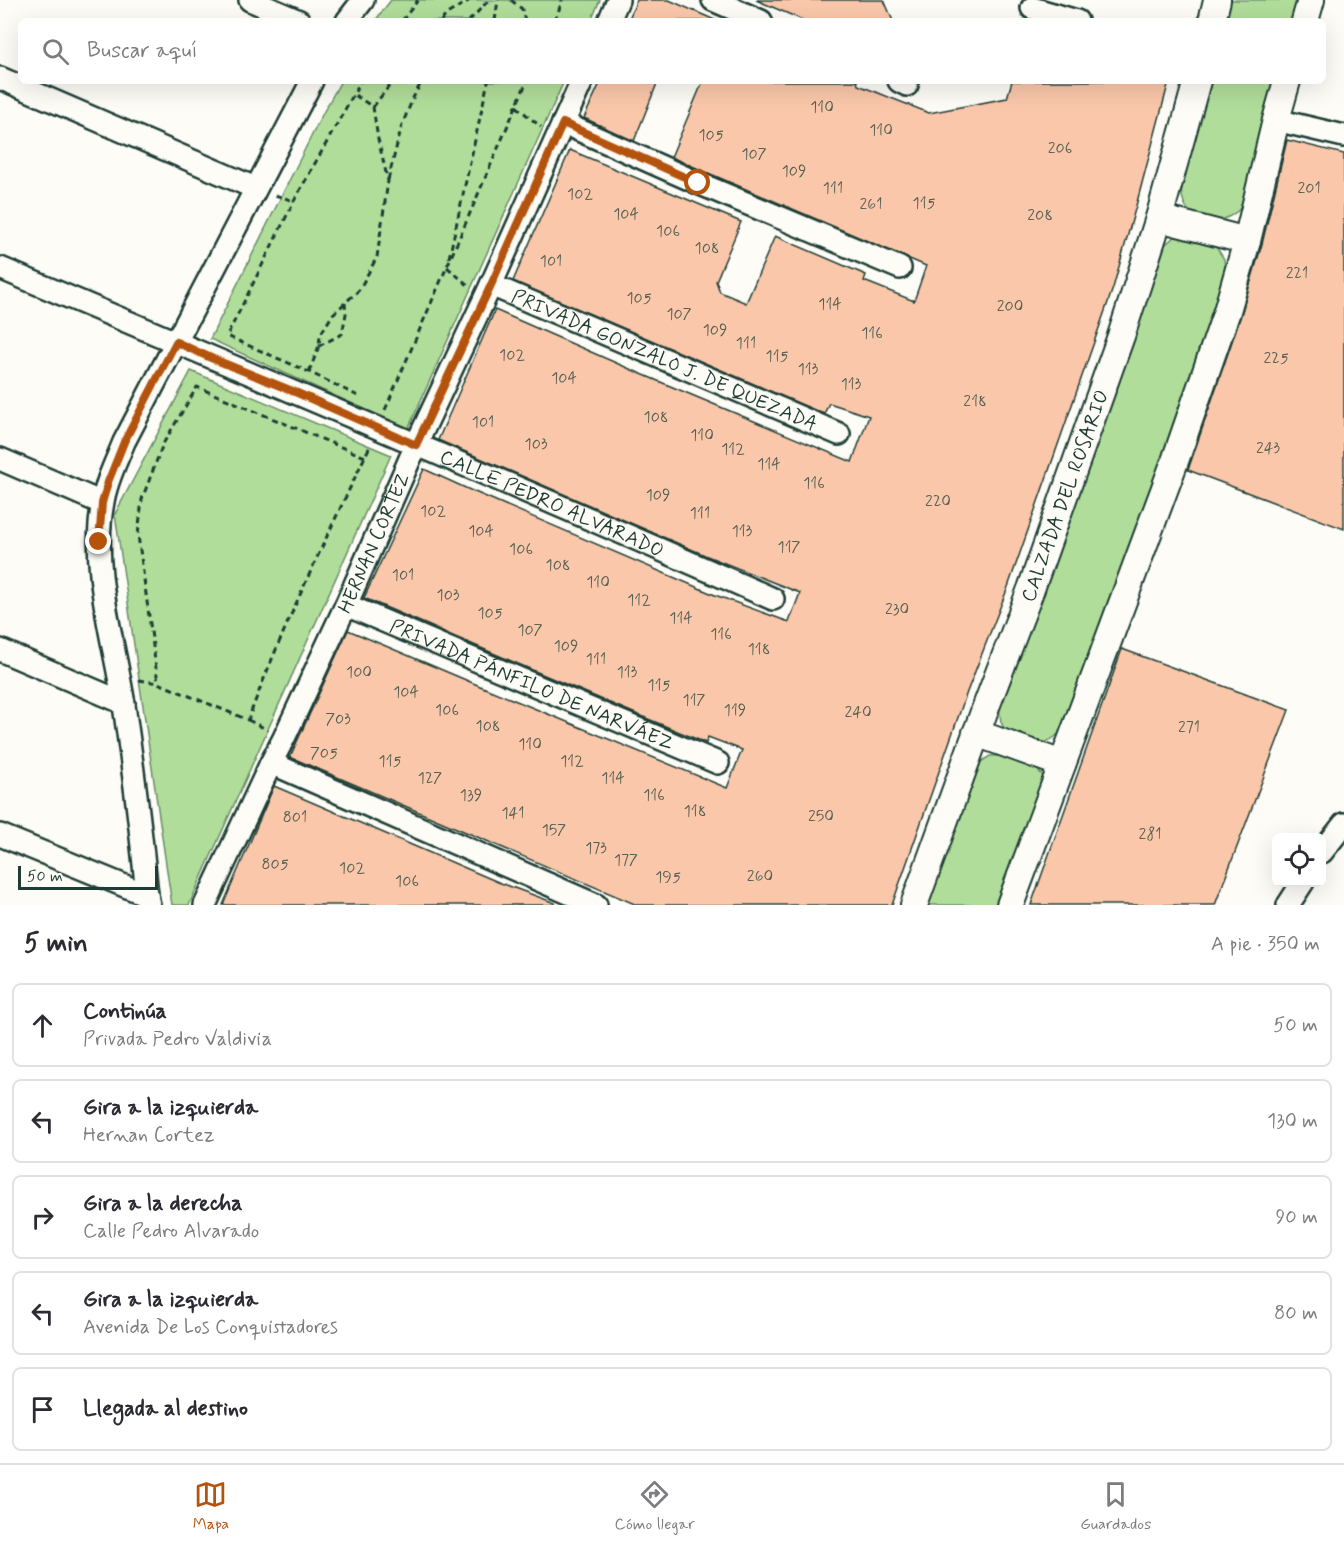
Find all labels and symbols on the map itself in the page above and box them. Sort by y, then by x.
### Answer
house number: 110 [810,97,834,118]
house number: 110 [869,120,893,141]
house number: 105 [698,125,724,146]
house number: 206 [1048,138,1072,159]
house number: 107 [741,144,767,165]
house number: 109 [782,161,806,182]
route start [684,169,710,195]
house number: 111 [823,178,843,199]
house number: 201 [1297,178,1321,199]
house number: 102 [567,184,593,205]
house number: 115 [913,193,936,214]
house number: 261 [860,194,882,215]
house number: 104 [613,204,639,225]
house number: 208 [1027,205,1053,226]
house number: 106 [656,221,680,242]
house number: 108 [695,238,719,259]
house number: 101 [540,251,562,272]
house number: 221 [1286,263,1308,284]
street label: PRIVADA GONZALO J. DE QUEZADA [507,283,821,438]
house number: 105 [626,288,652,309]
house number: 114 [818,294,842,315]
house number: 200 [997,296,1023,317]
house number: 107 [666,304,692,325]
house number: 109 [703,320,727,341]
house number: 116 [861,323,883,344]
house number: 111 [736,333,756,354]
house number: 102 [499,345,525,366]
house number: 115 [766,346,789,367]
house number: 225 [1263,348,1289,369]
house number: 113 [798,359,819,380]
house number: 104 [551,368,577,389]
house number: 113 [841,374,862,395]
street label: CALZADA DEL ROSARIO [1015,386,1116,606]
house number: 218 [963,391,987,412]
house number: 108 [644,407,668,428]
house number: 101 [472,412,494,433]
house number: 110 [690,425,714,446]
house number: 103 [525,434,548,455]
house number: 243 [1256,438,1281,459]
house number: 112 [721,439,745,460]
street label: CALLE PEDRO ALVARADO [435,444,668,564]
house number: 114 [757,454,781,475]
street label: HERNAN CORTEZ [332,469,417,618]
house number: 116 [803,473,825,494]
house number: 109 [646,485,670,506]
house number: 220 [925,491,951,512]
house number: 102 [420,501,446,522]
house number: 111 [690,503,710,524]
house number: 104 [468,521,494,542]
house number: 113 [732,521,753,542]
route end [85,528,111,554]
house number: 117 [778,537,801,558]
house number: 106 [509,539,533,560]
house number: 108 [546,555,570,576]
house number: 101 [392,565,414,586]
house number: 110 [586,572,610,593]
house number: 103 [437,585,460,606]
house number: 112 [627,590,651,611]
house number: 230 [885,599,909,620]
house number: 105 [477,603,503,624]
house number: 114 [669,608,693,629]
street label: PRIVADA PÁNFILO DE NARVÁEZ [385,613,677,758]
house number: 107 [517,620,543,641]
house number: 116 [710,624,732,645]
house number: 109 [554,636,578,657]
house number: 118 [748,639,770,660]
house number: 111 [586,649,606,670]
house number: 100 [346,662,372,683]
house number: 113 [617,662,638,683]
house number: 115 [648,675,671,696]
house number: 104 [393,682,419,703]
house number: 117 [683,690,706,711]
house number: 106 [435,700,459,721]
house number: 119 [724,700,746,721]
house number: 240 [844,702,872,723]
house number: 703 [325,709,351,730]
house number: 108 [476,716,500,737]
house number: 271 [1178,717,1200,738]
house number: 110 [518,734,542,755]
house number: 705 [310,743,338,764]
house number: 115 [379,751,402,772]
house number: 112 [560,751,584,772]
house number: 127 [418,768,442,789]
house number: 114 [601,768,625,789]
house number: 139 [460,785,482,806]
house number: 116 [643,785,665,806]
house number: 118 [684,801,706,822]
house number: 141 [501,803,525,824]
house number: 250 [808,806,834,827]
house number: 801 [283,807,307,828]
house number: 157 [542,820,566,841]
house number: 281 [1139,824,1161,845]
house number: 173 [585,838,607,859]
house number: 177 [614,850,638,871]
house number: 805 [261,854,289,875]
house number: 102 [339,858,365,879]
scale bar [18,863,158,890]
house number: 260 [747,866,773,887]
house number: 195 [655,867,681,888]
house number: 106 [395,871,419,892]

